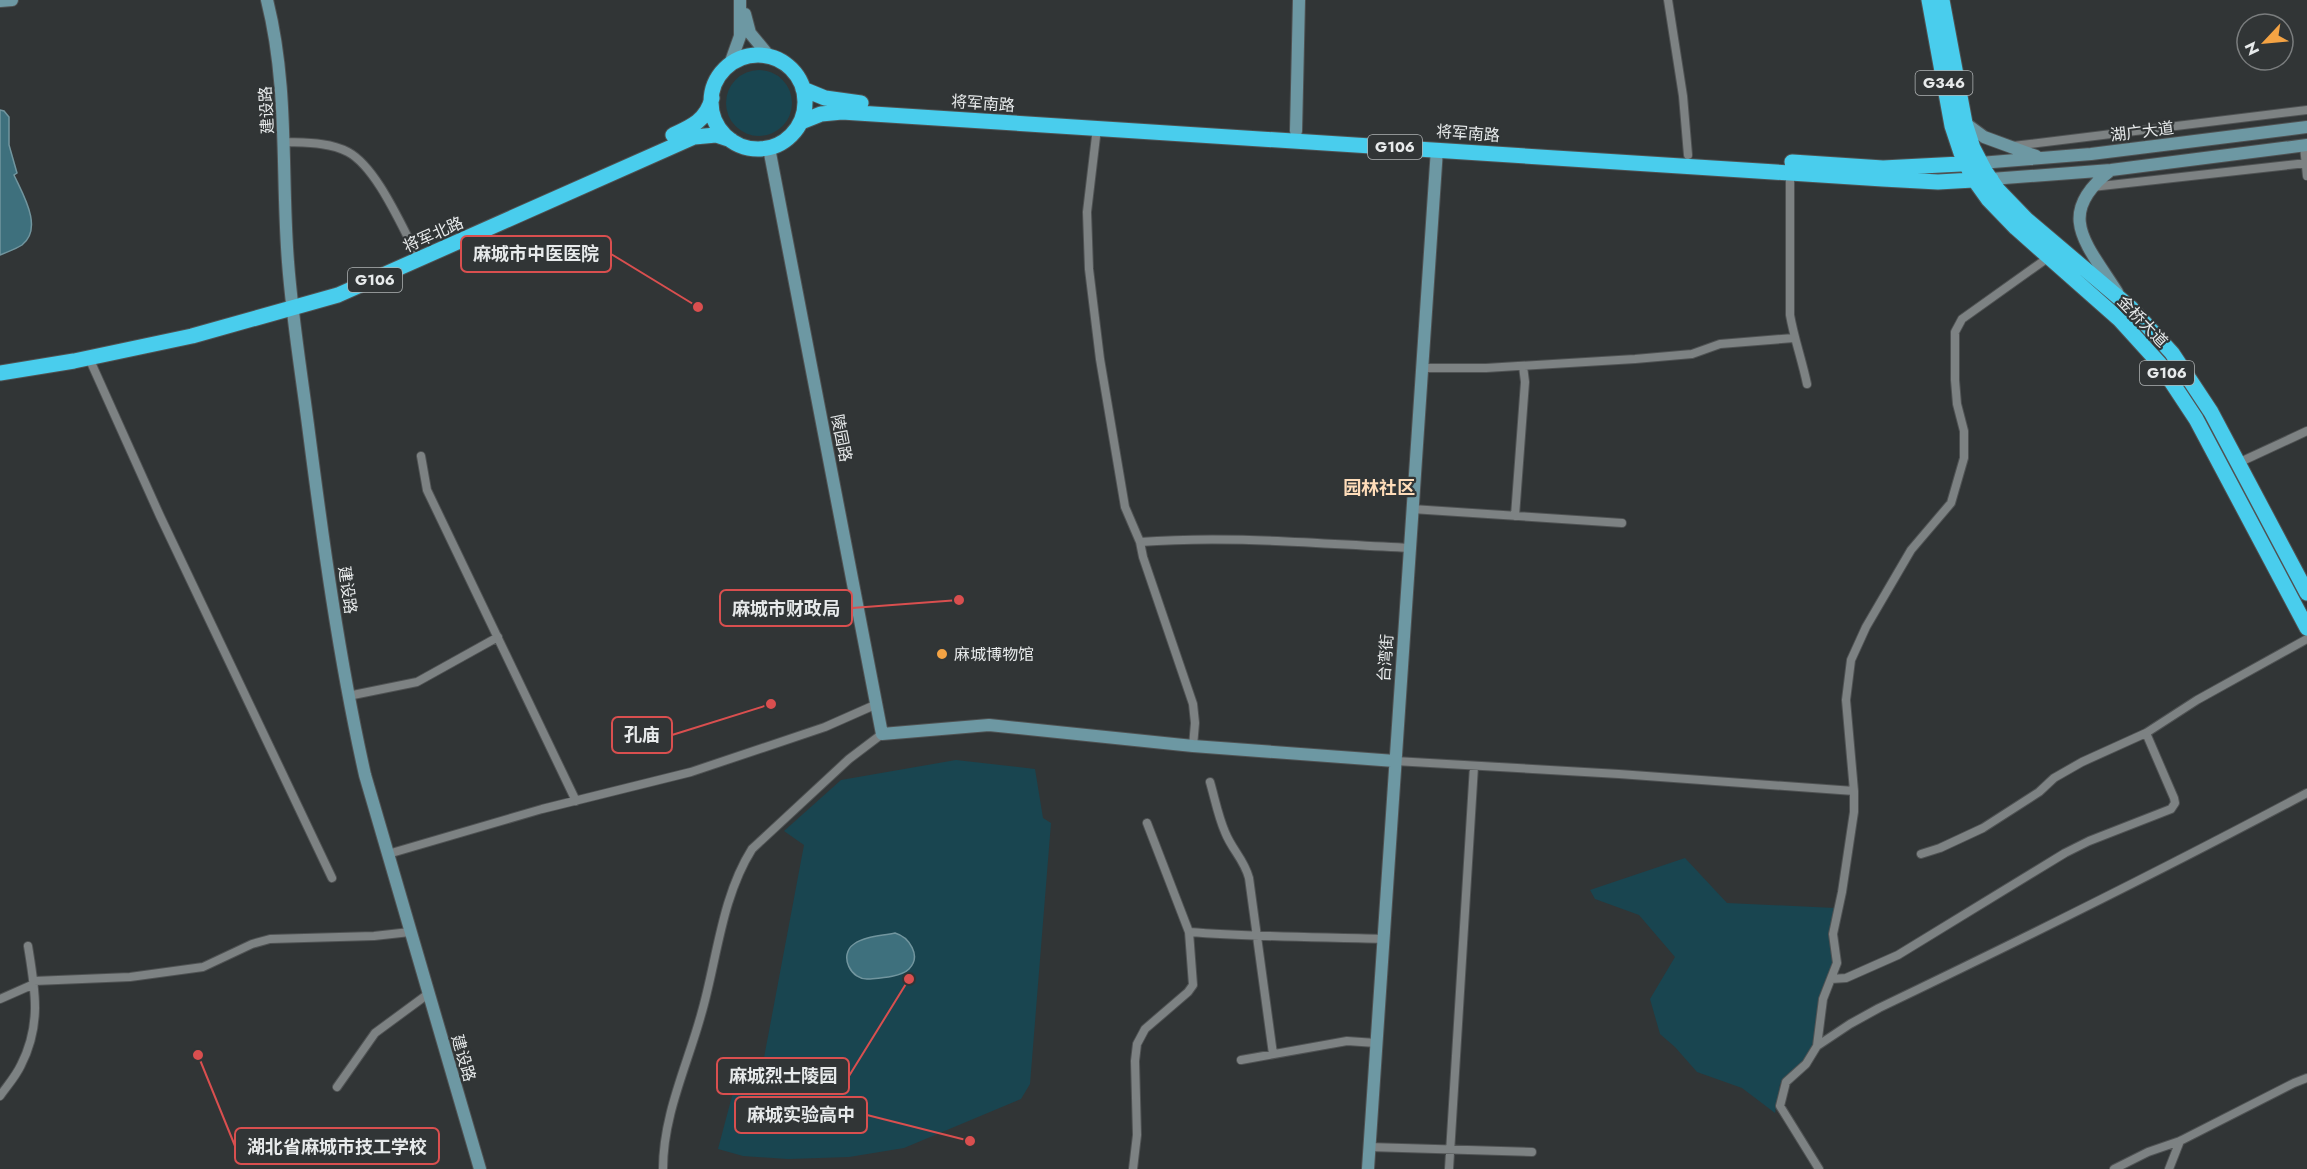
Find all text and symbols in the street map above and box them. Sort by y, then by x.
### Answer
north arrow [2235,12,2295,72]
text: N [2239,38,2265,59]
road number: G346 [1916,71,1972,95]
street label: 建设路 [254,85,279,135]
street label: 将军南路 [950,90,1016,117]
street label: 湖广大道 [2109,116,2175,147]
street label: 将军南路 [1435,120,1501,147]
road number: G106 [1368,135,1422,159]
street label: 将军北路 [399,211,467,258]
callout: 麻城市中医医院 [461,236,611,272]
text: 麻城市中医医院 [473,241,599,267]
road number: G106 [348,268,402,292]
street label: 金桥大道 [2112,290,2173,352]
road number: G106 [2140,361,2194,385]
street label: 陵园路 [826,412,857,464]
district label: 园林社区 [1343,475,1415,501]
street label: 建设路 [333,565,362,615]
callout: 麻城市财政局 [720,590,852,626]
text: 麻城市财政局 [732,596,840,622]
street label: 台湾街 [1372,633,1399,683]
place label: 麻城博物馆 [954,643,1034,666]
marker: 麻城博物馆 [935,647,949,661]
callout: 孔庙 [612,717,672,753]
text: 孔庙 [624,722,660,748]
street label: 建设路 [446,1032,481,1084]
callout: 麻城烈士陵园 [717,1058,849,1094]
text: 麻城烈士陵园 [729,1063,837,1089]
callout: 麻城实验高中 [735,1097,867,1133]
text: 麻城实验高中 [747,1102,855,1128]
callout: 湖北省麻城市技工学校 [235,1128,439,1164]
text: 湖北省麻城市技工学校 [247,1134,427,1160]

